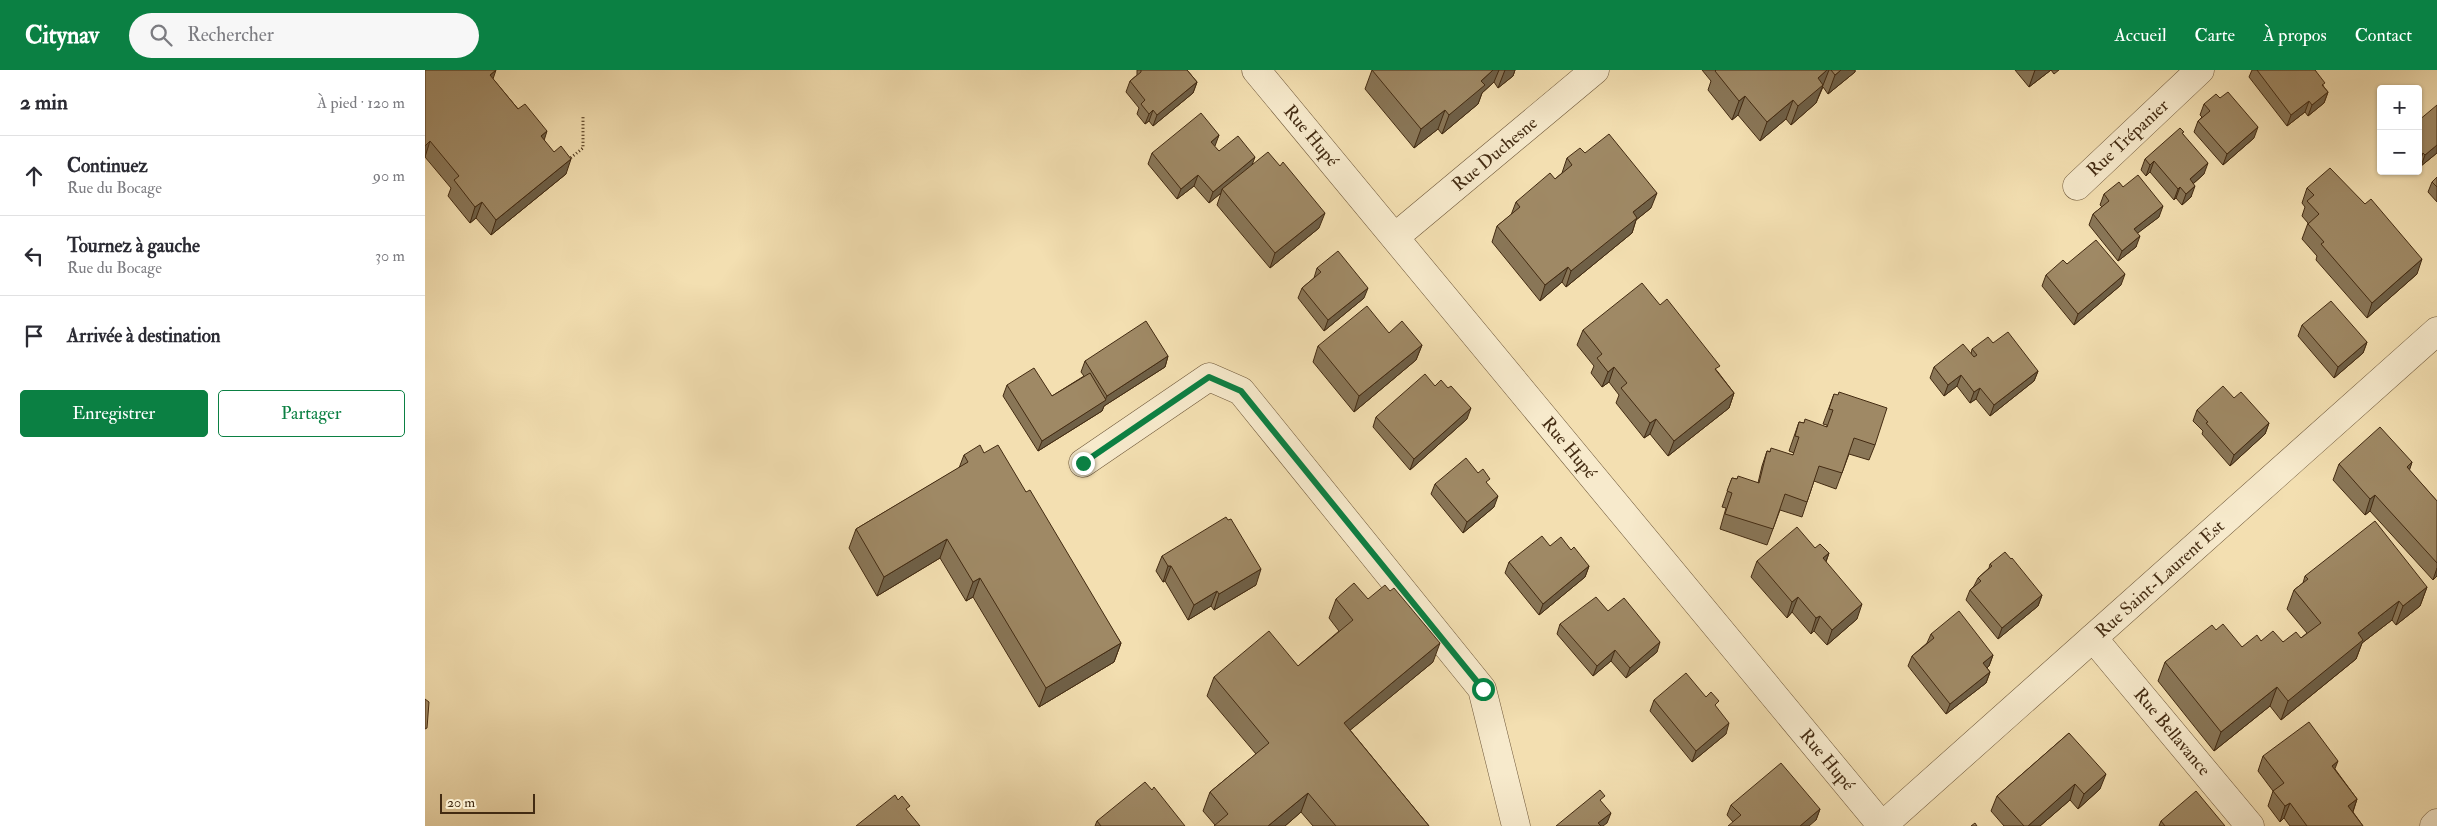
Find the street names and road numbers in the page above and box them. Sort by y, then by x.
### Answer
street label: Rue Trépanier [2082,94,2174,182]
street label: Rue Hupé [1278,100,1344,172]
street label: Rue Duchesne [1448,111,1543,196]
street label: Rue Hupé [1536,412,1602,484]
street label: Rue Saint-Laurent Est [2091,515,2229,643]
street label: Rue Bellavance [2128,683,2216,781]
street label: Rue Hupé [1794,724,1860,796]

